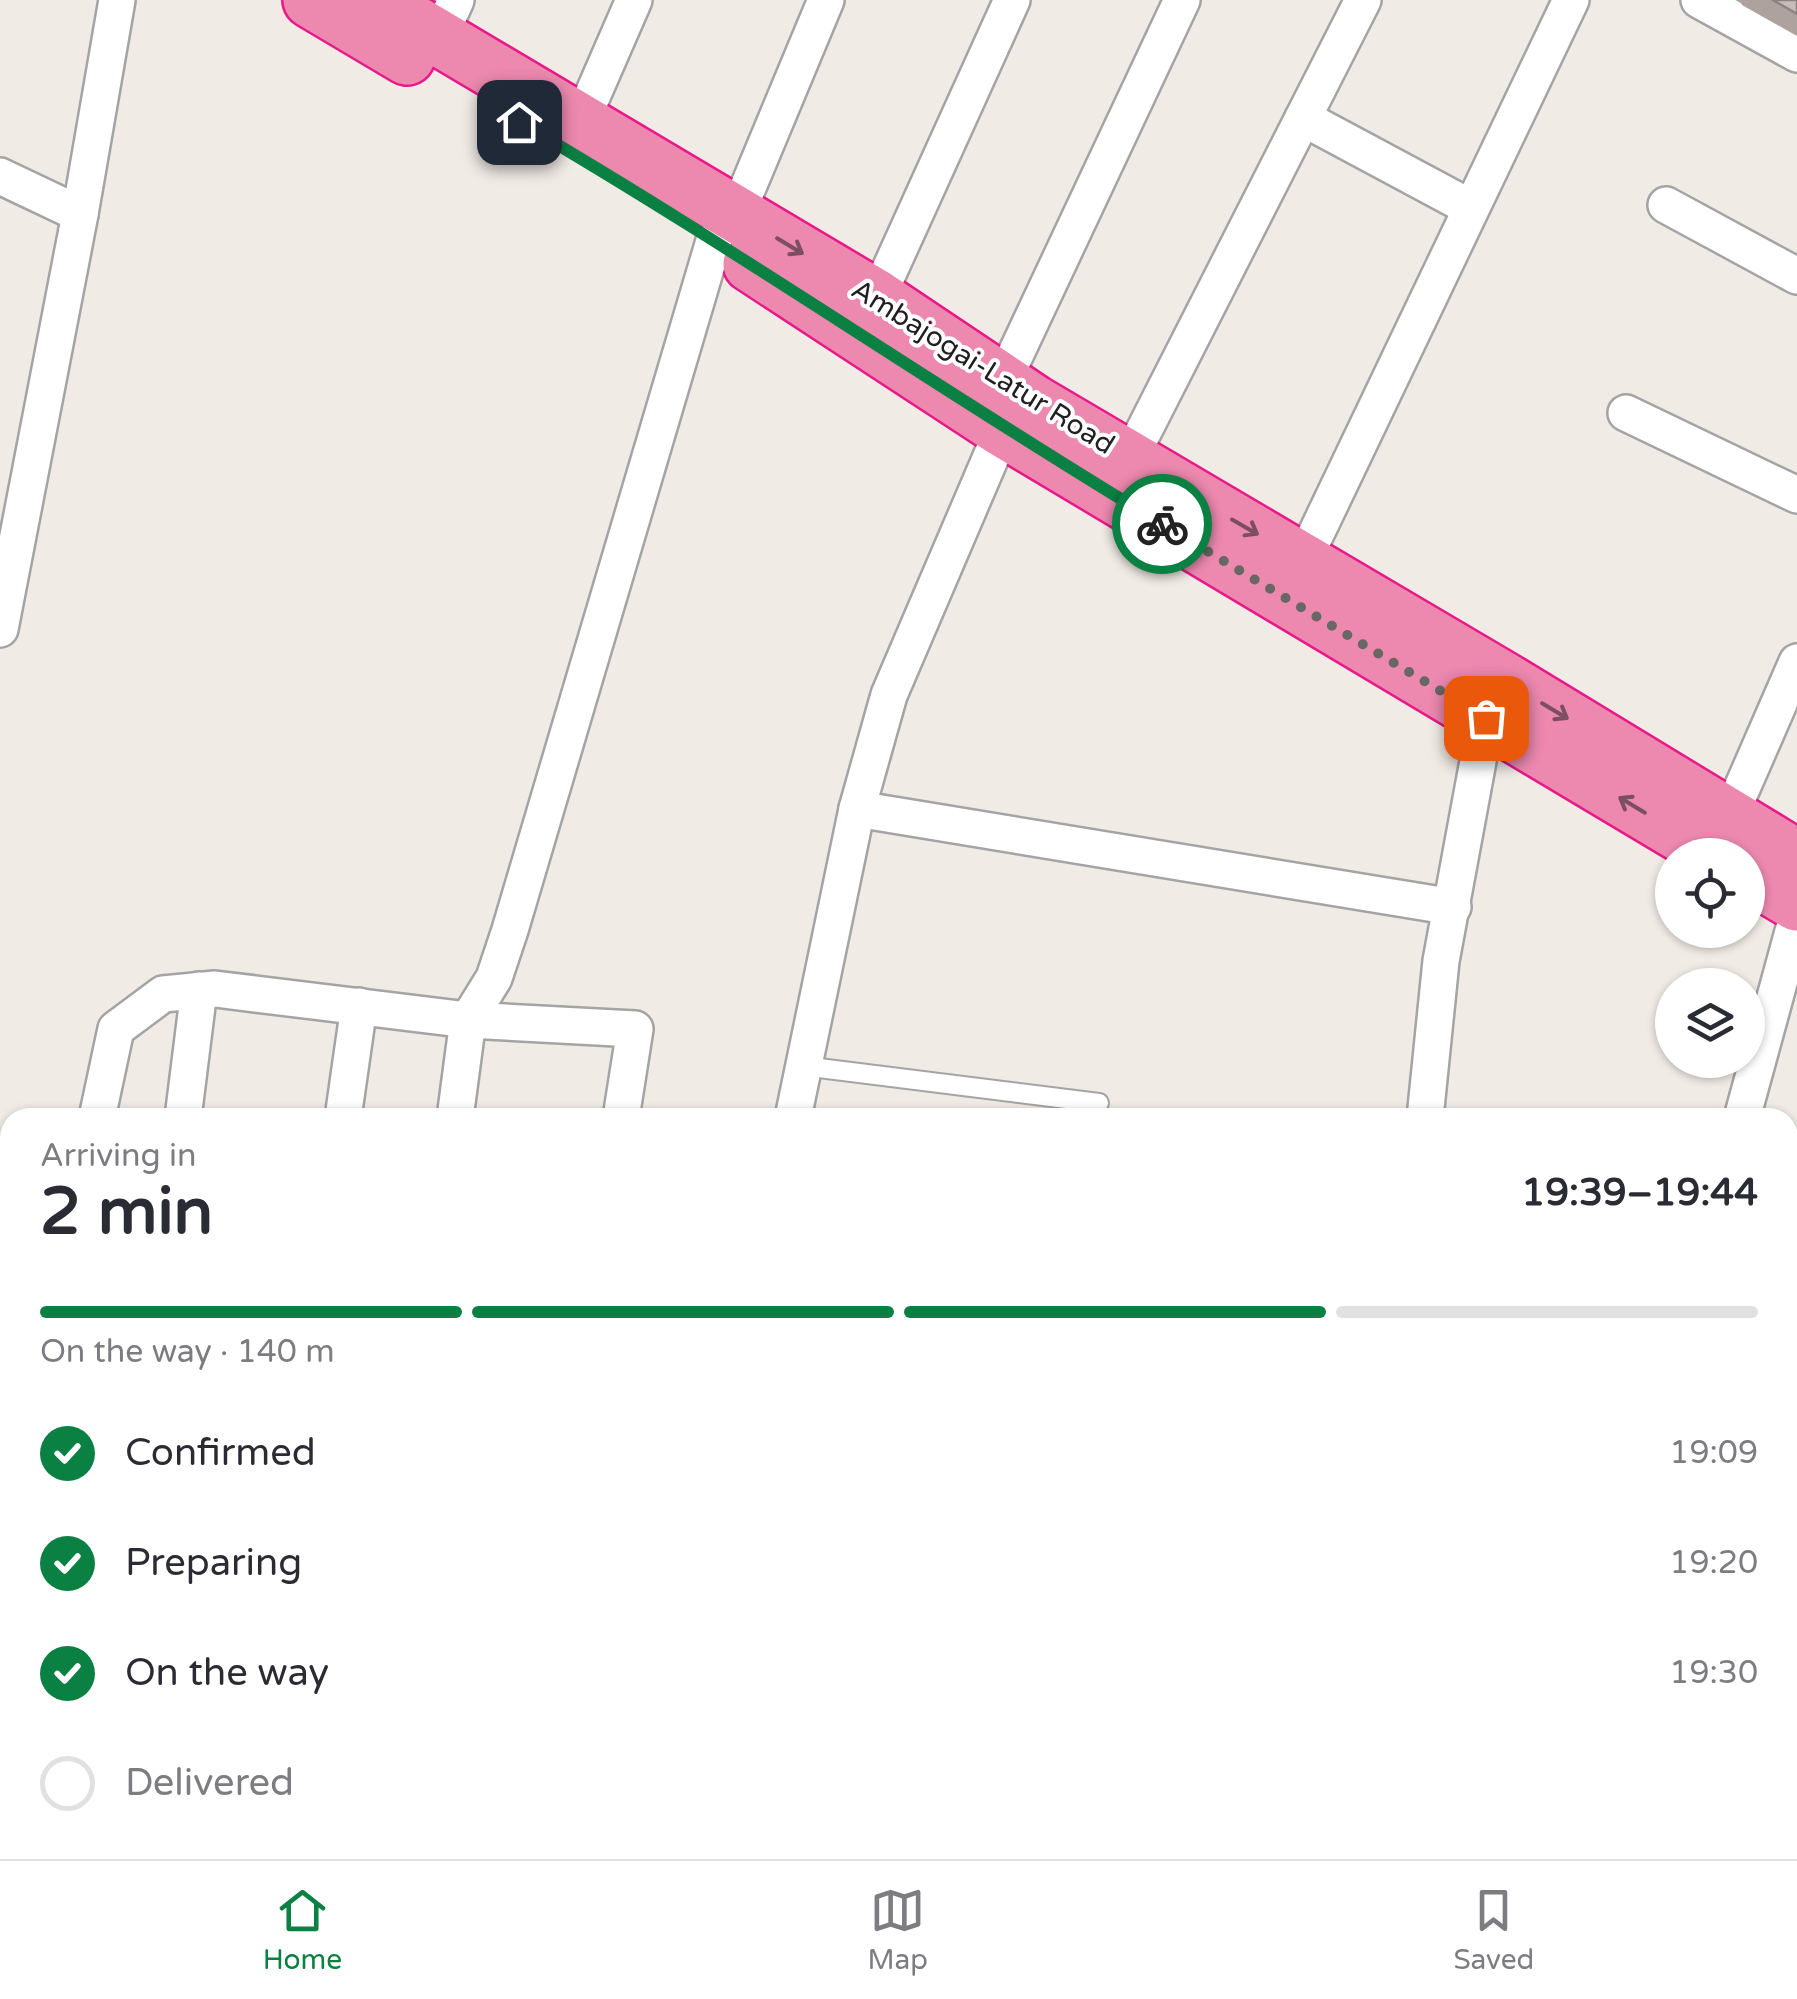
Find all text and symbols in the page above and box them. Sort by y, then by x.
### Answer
pin [477,80,562,165]
icon: home [492,95,547,150]
one-way arrow [775,236,804,256]
street label: Ambajogai-Latur Road [845,272,1121,462]
courier [1112,474,1212,574]
icon: bike [1135,497,1190,552]
one-way arrow [1230,517,1259,537]
pin [1444,676,1529,761]
icon: bag [1459,691,1514,746]
one-way arrow [1540,701,1568,721]
one-way arrow [1618,795,1647,815]
map controls [1655,838,1765,1078]
button: locate [1655,838,1765,948]
button: layers [1655,968,1765,1078]
text: Arriving in [40,1137,197,1175]
text: 19:39–19:44 [1521,1170,1758,1216]
text: 2 min [40,1173,213,1252]
text: On the way · 140 m [40,1333,335,1371]
icon: check [40,1426,95,1481]
text: Confirmed [125,1430,316,1476]
text: 19:09 [1669,1434,1758,1472]
icon: check [40,1536,95,1591]
text: Preparing [125,1540,302,1586]
text: 19:20 [1669,1544,1758,1582]
icon: check [40,1646,95,1701]
text: On the way [125,1650,329,1696]
text: 19:30 [1669,1654,1758,1692]
text: Delivered [125,1760,294,1806]
tab: Home [263,1883,342,1977]
tab: Map [867,1883,928,1977]
tab: Saved [1453,1883,1534,1977]

